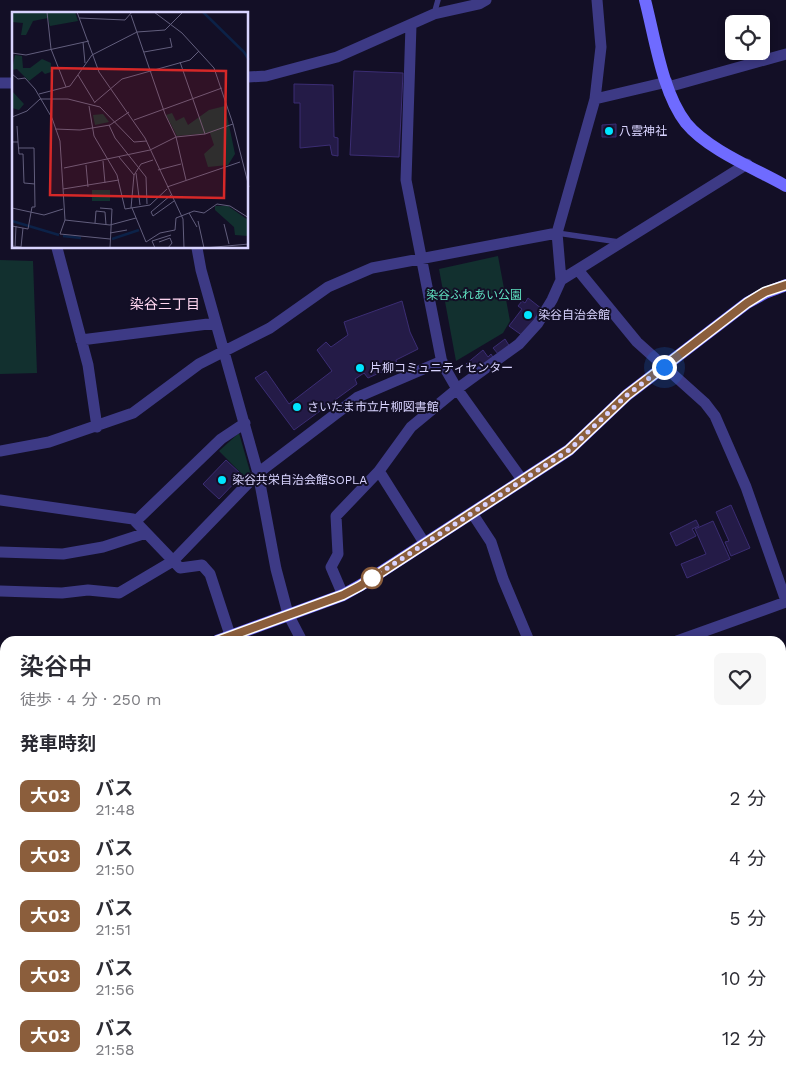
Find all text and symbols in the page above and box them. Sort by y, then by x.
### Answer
inset map [12,12,249,249]
map controls [725,15,770,60]
button: locate [725,15,770,60]
place label: 八雲神社 [619,124,667,138]
marker: 八雲神社 [603,125,615,137]
park label: 染谷ふれあい公園 [426,288,522,302]
district label: 染谷三丁目 [130,296,200,312]
place label: 染谷自治会館 [538,308,610,322]
marker: 染谷自治会館 [522,309,534,321]
your location [652,355,677,380]
place label: 片柳コミュニティセンター [370,361,513,375]
marker: 片柳コミュニティセンター [354,362,366,374]
place label: さいたま市立片柳図書館 [307,400,439,414]
marker: さいたま市立片柳図書館 [291,401,303,413]
place label: 染谷共栄自治会館SOPLA [232,473,367,487]
marker: 染谷共栄自治会館SOPLA [216,474,228,486]
unlabelled marker [361,567,383,589]
text: 染谷中 [20,653,92,681]
button: heart [714,653,766,705]
text: 徒歩 · 4 分 · 250 m [20,690,162,709]
text: 発車時刻 [20,732,96,755]
text: バス [95,777,133,800]
text: 大03 [30,785,70,806]
text: 2 分 [729,787,766,810]
text: 21:48 [95,800,135,819]
text: バス [95,837,133,860]
text: 大03 [30,845,70,866]
text: 4 分 [729,847,766,870]
text: 21:50 [95,860,135,879]
text: バス [95,897,133,920]
text: 大03 [30,905,70,926]
text: 5 分 [729,907,766,930]
text: 21:51 [95,920,131,939]
text: バス [95,957,133,980]
text: 大03 [30,965,70,986]
text: 10 分 [721,967,766,990]
text: 21:56 [95,980,134,999]
text: バス [95,1017,133,1040]
text: 大03 [30,1025,70,1046]
text: 12 分 [722,1027,766,1050]
text: 21:58 [95,1040,135,1059]

